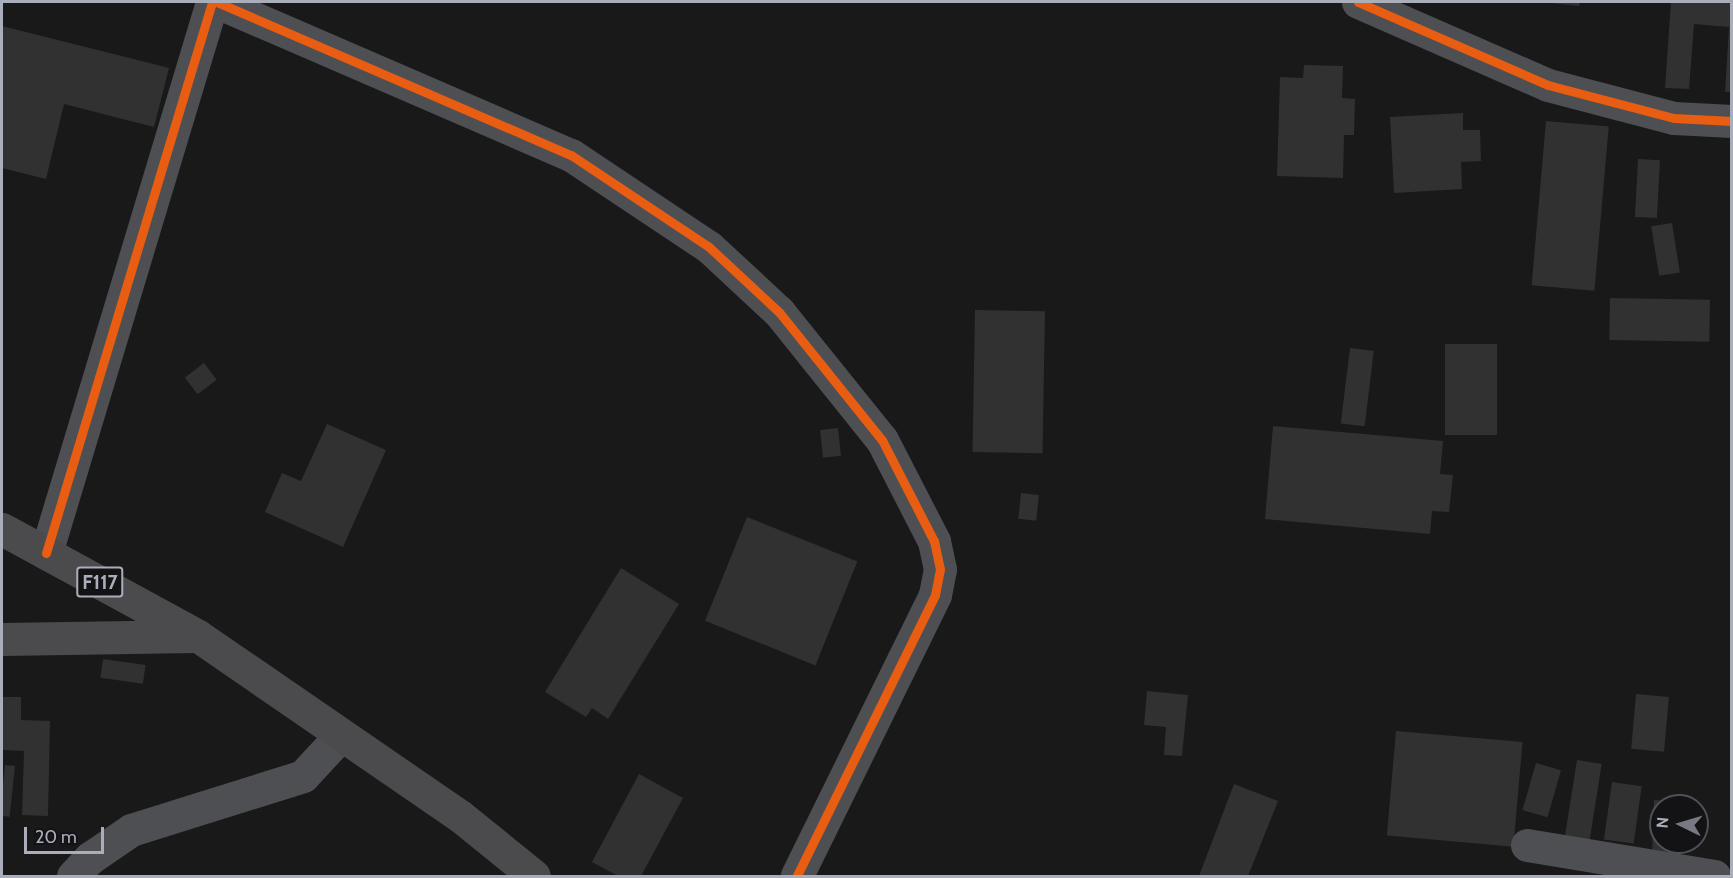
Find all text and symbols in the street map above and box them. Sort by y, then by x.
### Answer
road number: F117 [76,565,124,599]
north arrow [1649,794,1709,854]
scale bar [27,815,106,853]
text: N [1653,816,1673,829]
text: 20 m [35,826,77,848]

